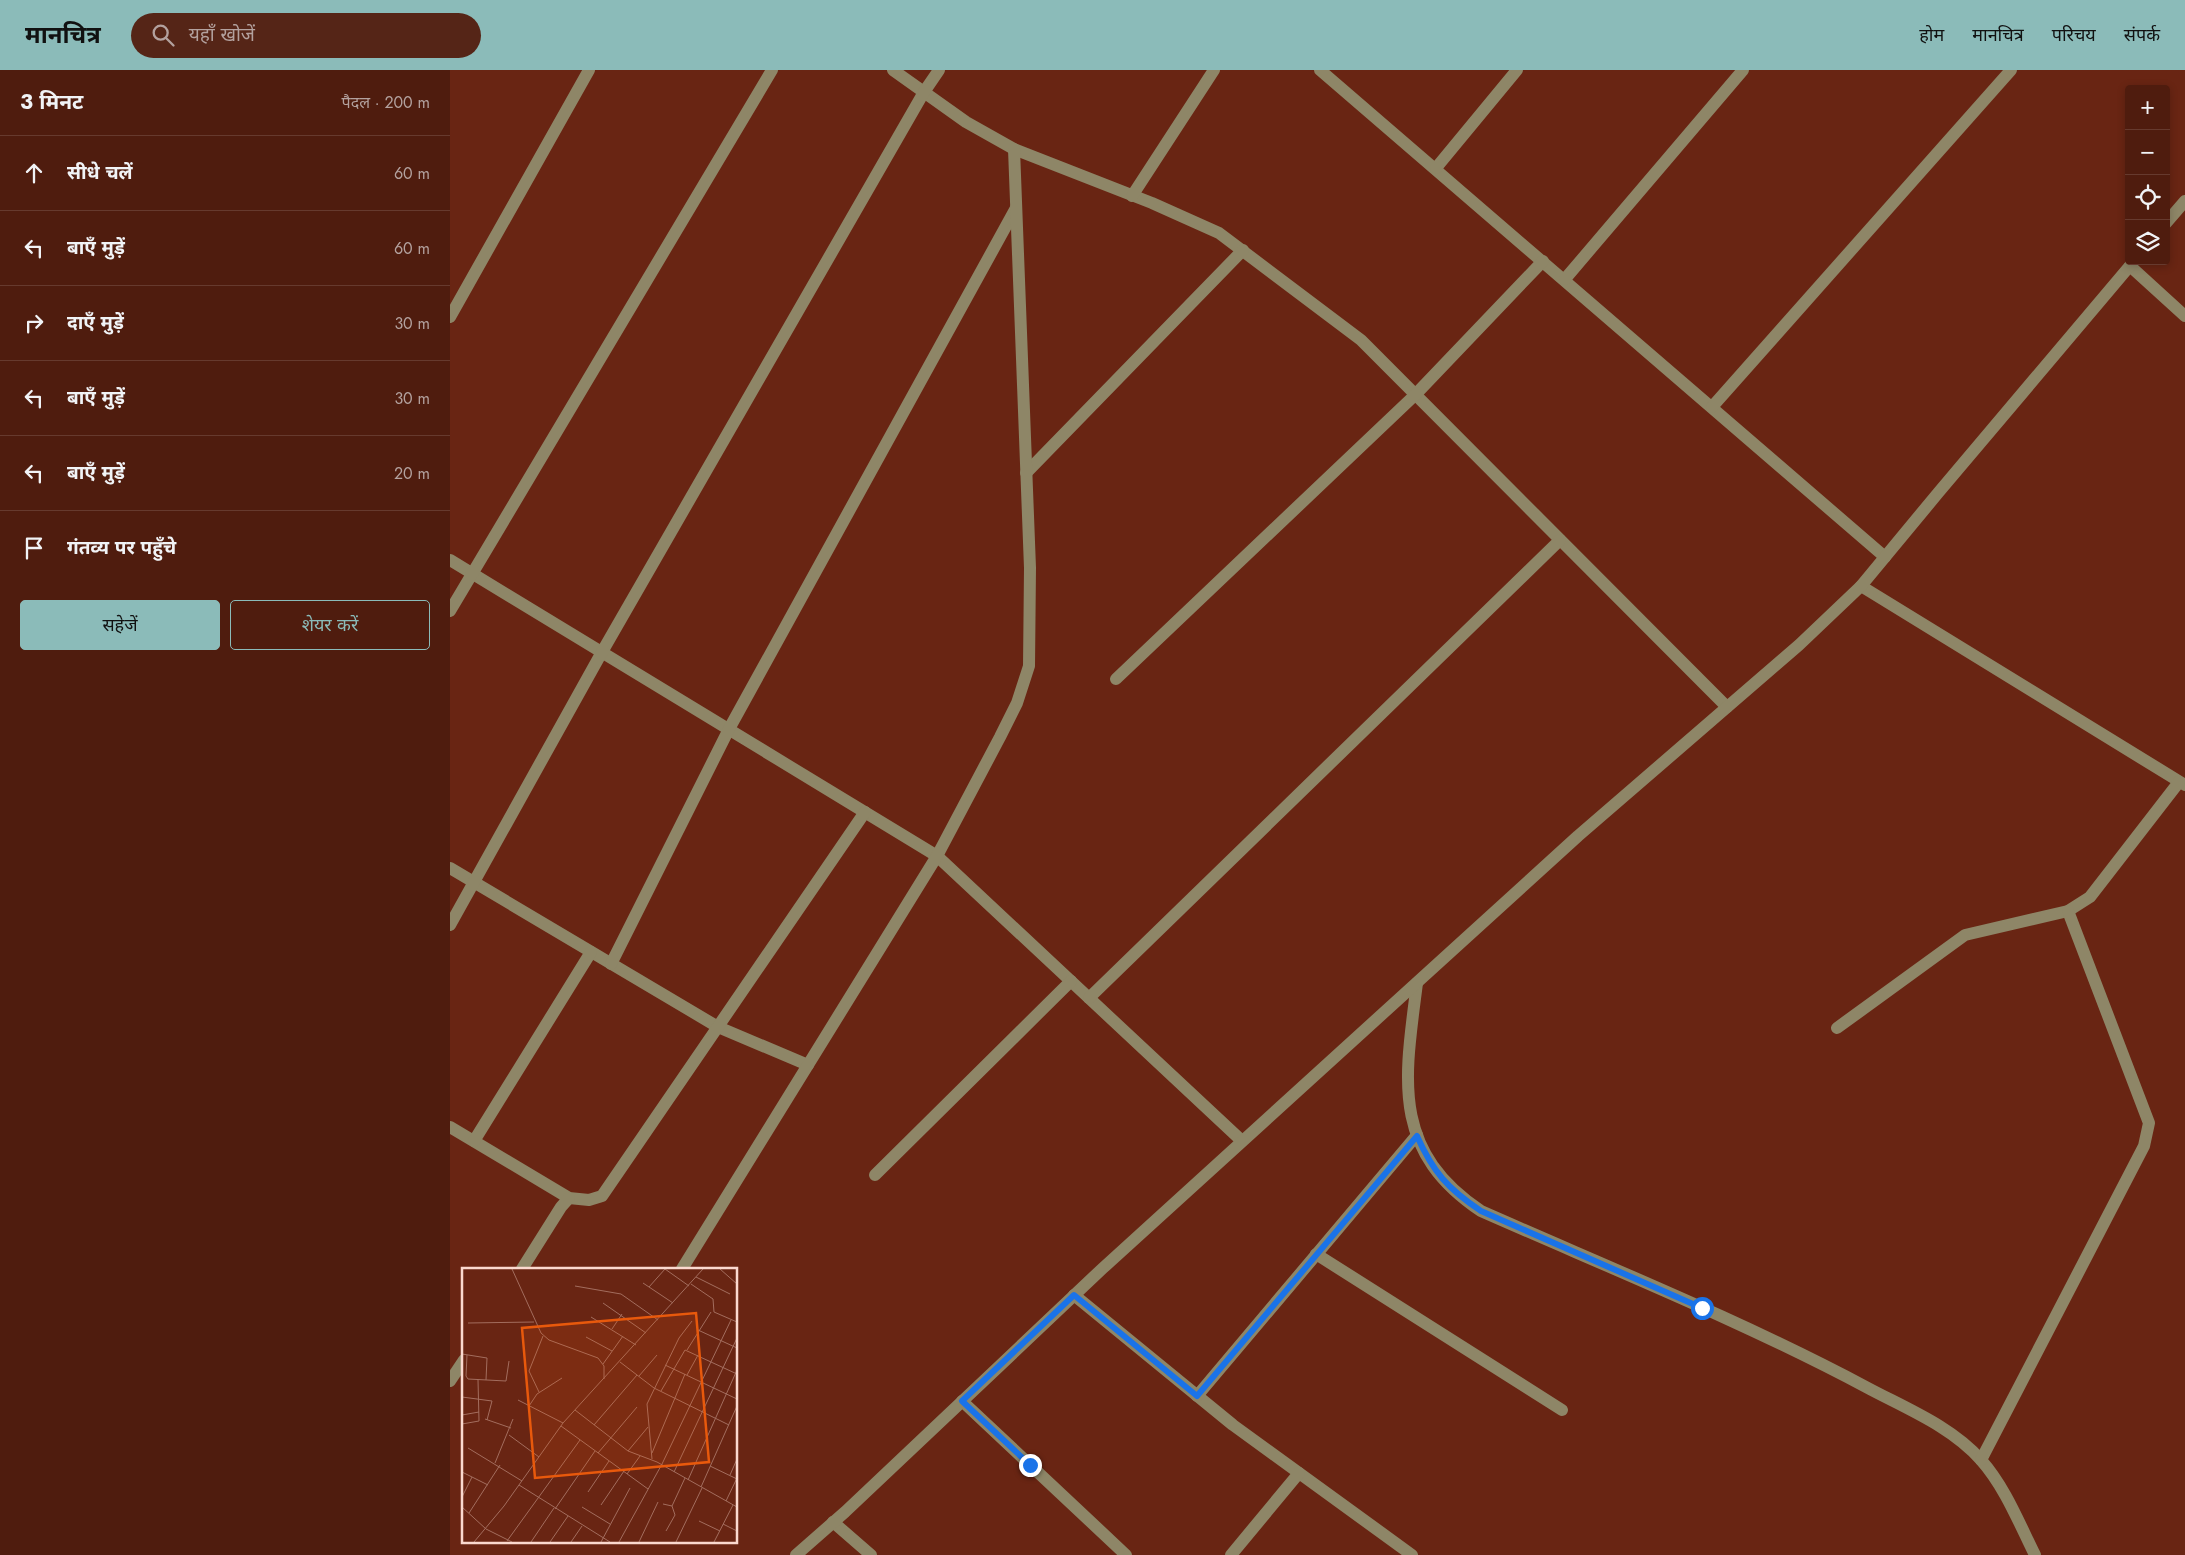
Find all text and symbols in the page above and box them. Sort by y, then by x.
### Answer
search box [131,13,481,58]
text: मानचित्र [25,17,101,52]
icon: search [149,21,177,49]
text: यहाँ खोजें [189,21,255,48]
text: होम [1919,22,1944,48]
text: मानचित्र [1972,22,2024,48]
text: परिचय [2052,22,2096,48]
text: संपर्क [2124,22,2160,48]
map controls [2125,85,2170,265]
button: + [2125,85,2170,130]
text: 3 मिनट [20,87,83,117]
text: पैदल · 200 m [342,91,430,114]
button: − [2125,130,2170,175]
icon: ahead [20,159,48,187]
text: सीधे चलें [67,159,133,186]
text: 60 m [394,162,430,185]
button: locate [2125,175,2170,220]
button: layers [2125,220,2170,265]
icon: left [20,234,48,262]
text: बाएँ मुड़ें [67,234,125,261]
text: 60 m [394,237,430,260]
icon: right [20,309,48,337]
text: दाएँ मुड़ें [67,309,124,336]
text: 30 m [394,312,430,335]
icon: left [20,384,48,412]
text: बाएँ मुड़ें [67,384,125,411]
text: 30 m [394,387,430,410]
icon: left [20,459,48,487]
text: बाएँ मुड़ें [67,459,125,486]
text: 20 m [394,462,430,485]
icon: arrive [20,534,48,562]
text: गंतव्य पर पहुँचे [67,534,176,561]
button: सहेजें [20,600,220,650]
button: शेयर करें [230,600,430,650]
inset map [462,1268,738,1542]
route start [1691,1297,1714,1320]
route end [1019,1454,1042,1477]

